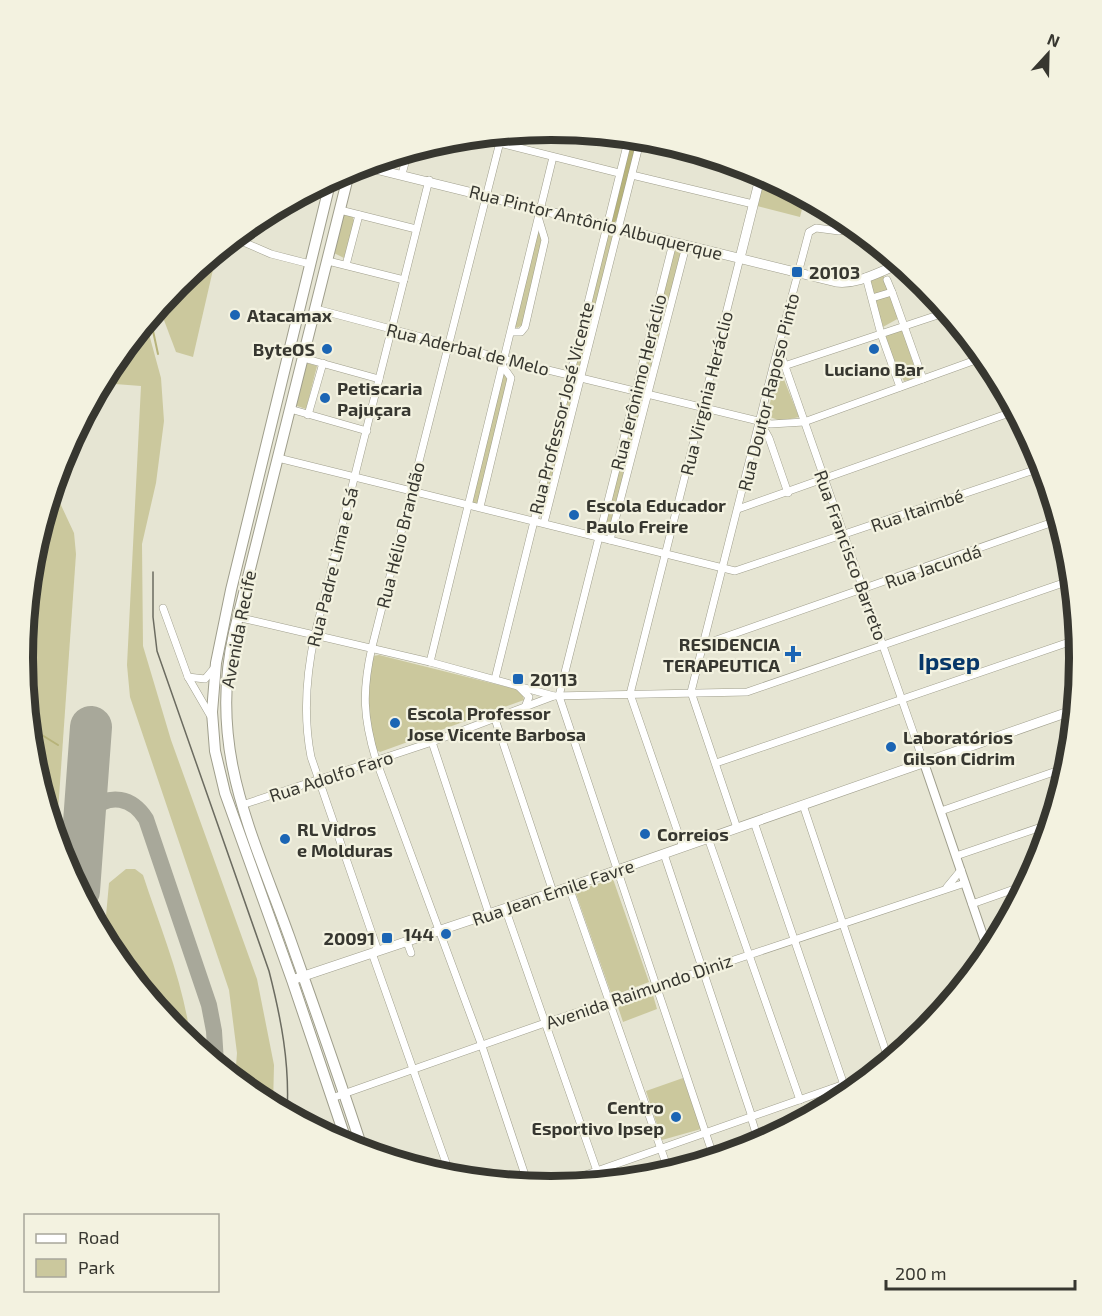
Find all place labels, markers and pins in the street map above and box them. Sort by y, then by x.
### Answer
place label: 20103 [809,261,860,283]
marker: 20103 [790,265,804,279]
place label: Atacamax [247,304,333,326]
marker: Atacamax [228,308,242,322]
place label: ByteOS [253,338,315,360]
marker: ByteOS [320,342,334,356]
marker: Luciano Bar [867,342,881,356]
place label: Luciano Bar [824,358,924,380]
place label: Petiscaria Pajuçara [337,377,422,421]
marker: Petiscaria Pajuçara [318,391,332,405]
place label: Escola Educador Paulo Freire [586,494,726,537]
marker: Escola Educador Paulo Freire [567,508,581,522]
place label: RESIDENCIA TERAPEUTICA [663,633,780,676]
marker: RESIDENCIA TERAPEUTICA [784,645,802,663]
place label: 20113 [530,668,578,690]
marker: 20113 [511,672,525,686]
place label: Escola Professor Jose Vicente Barbosa [407,702,586,745]
marker: Escola Professor Jose Vicente Barbosa [388,716,402,730]
place label: Laboratórios Gilson Cidrim [903,726,1015,769]
marker: Laboratórios Gilson Cidrim [884,740,898,754]
place label: RL Vidros e Molduras [297,818,393,861]
place label: Correios [657,823,729,845]
marker: Correios [638,827,652,841]
marker: RL Vidros e Molduras [278,832,292,846]
place label: 144 [403,923,434,945]
place label: 20091 [323,927,375,949]
marker: 144 [439,927,453,941]
marker: 20091 [380,931,394,945]
place label: Centro Esportivo Ipsep [531,1096,664,1139]
marker: Centro Esportivo Ipsep [669,1110,683,1124]

